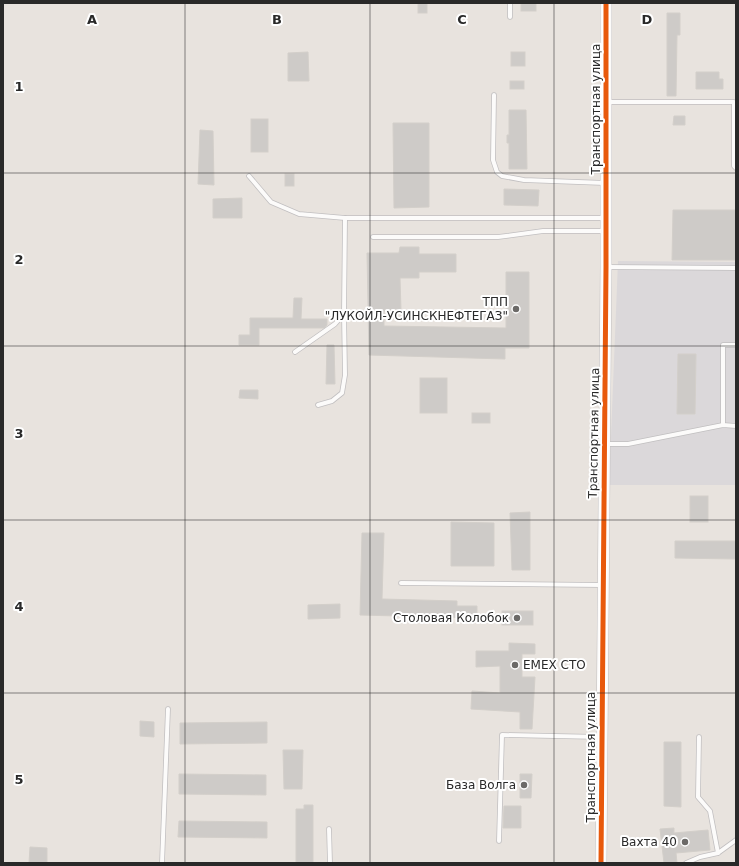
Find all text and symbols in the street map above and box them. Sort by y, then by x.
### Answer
text: A [87,12,97,27]
text: B [272,12,282,27]
text: C [457,12,467,27]
text: D [642,12,653,27]
street label: Транспортная улица [589,44,603,175]
text: 1 [14,79,24,94]
text: 2 [14,252,24,267]
place label: ТПП "ЛУКОЙЛ-УСИНСКНЕФТЕГАЗ" [325,295,508,323]
marker: ТПП "ЛУКОЙЛ-УСИНСКНЕФТЕГАЗ" [511,304,521,314]
street label: Транспортная улица [586,367,602,500]
text: 3 [14,426,24,441]
text: 4 [14,599,24,614]
place label: Столовая Колобок [393,611,509,625]
marker: Столовая Колобок [512,613,522,623]
place label: EMEX СТО [523,658,586,672]
marker: EMEX СТО [510,660,520,670]
street label: Транспортная улица [584,692,598,823]
text: 5 [14,772,24,787]
place label: База Волга [446,778,516,792]
marker: База Волга [519,780,529,790]
place label: Вахта 40 [621,835,677,849]
marker: Вахта 40 [680,837,690,847]

